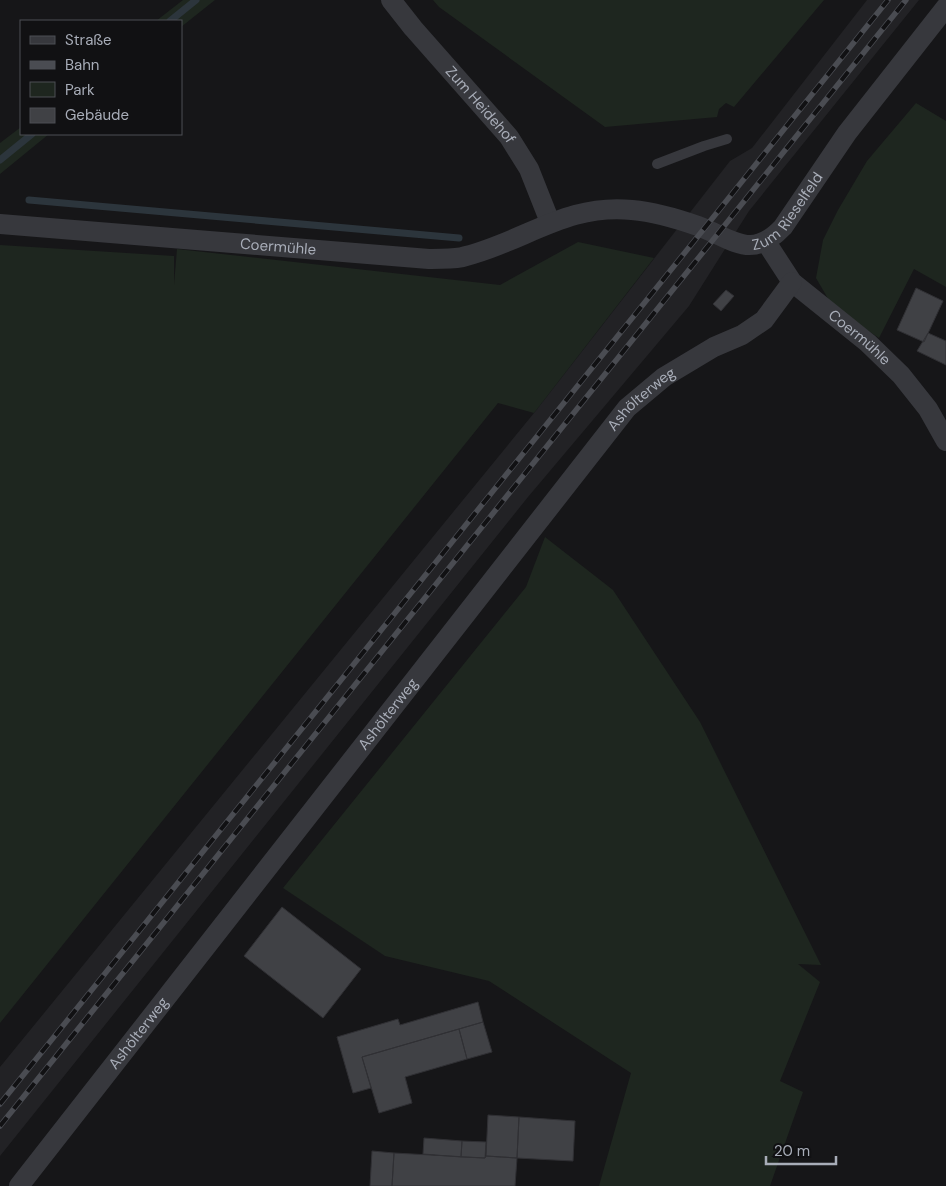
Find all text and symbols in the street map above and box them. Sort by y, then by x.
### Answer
legend [20,20,182,135]
text: Straße [65,30,112,50]
text: Bahn [65,55,99,75]
street label: Zum Heidehof [441,62,520,147]
text: Park [65,80,95,100]
text: Gebäude [65,105,129,125]
street label: Zum Rieselfeld [750,168,827,255]
street label: Coermühle [239,234,317,260]
street label: Coermühle [824,305,895,370]
street label: Ashölterweg [603,363,679,435]
street label: Ashölterweg [353,674,422,754]
street label: Ashölterweg [104,993,173,1073]
scale bar [766,1134,836,1166]
text: 20 m [774,1141,810,1161]

